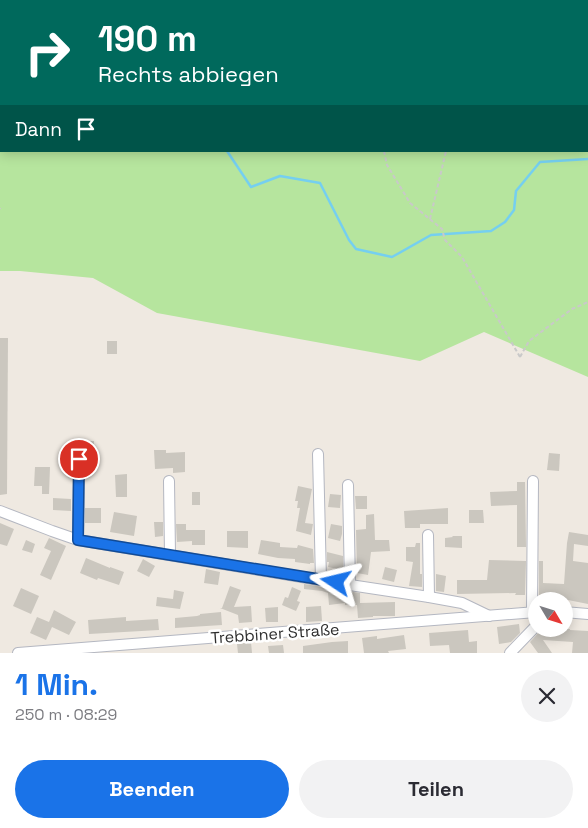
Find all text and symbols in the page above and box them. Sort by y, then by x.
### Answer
text: 190 m [98,17,197,61]
icon: right [15,20,80,85]
text: Rechts abbiegen [98,60,279,88]
icon: arrive [72,115,100,143]
text: Dann [15,117,62,142]
pin [58,438,100,480]
icon: arrive [65,445,93,473]
position arrow [309,555,361,607]
north arrow [528,592,572,638]
map controls [528,592,573,637]
street label: Trebbiner Straße [210,619,340,648]
text: 1 Min. [15,665,98,704]
button: close [521,670,573,722]
text: 250 m · 08:29 [15,704,117,725]
button: Beenden [15,760,289,818]
button: Teilen [299,760,573,818]

